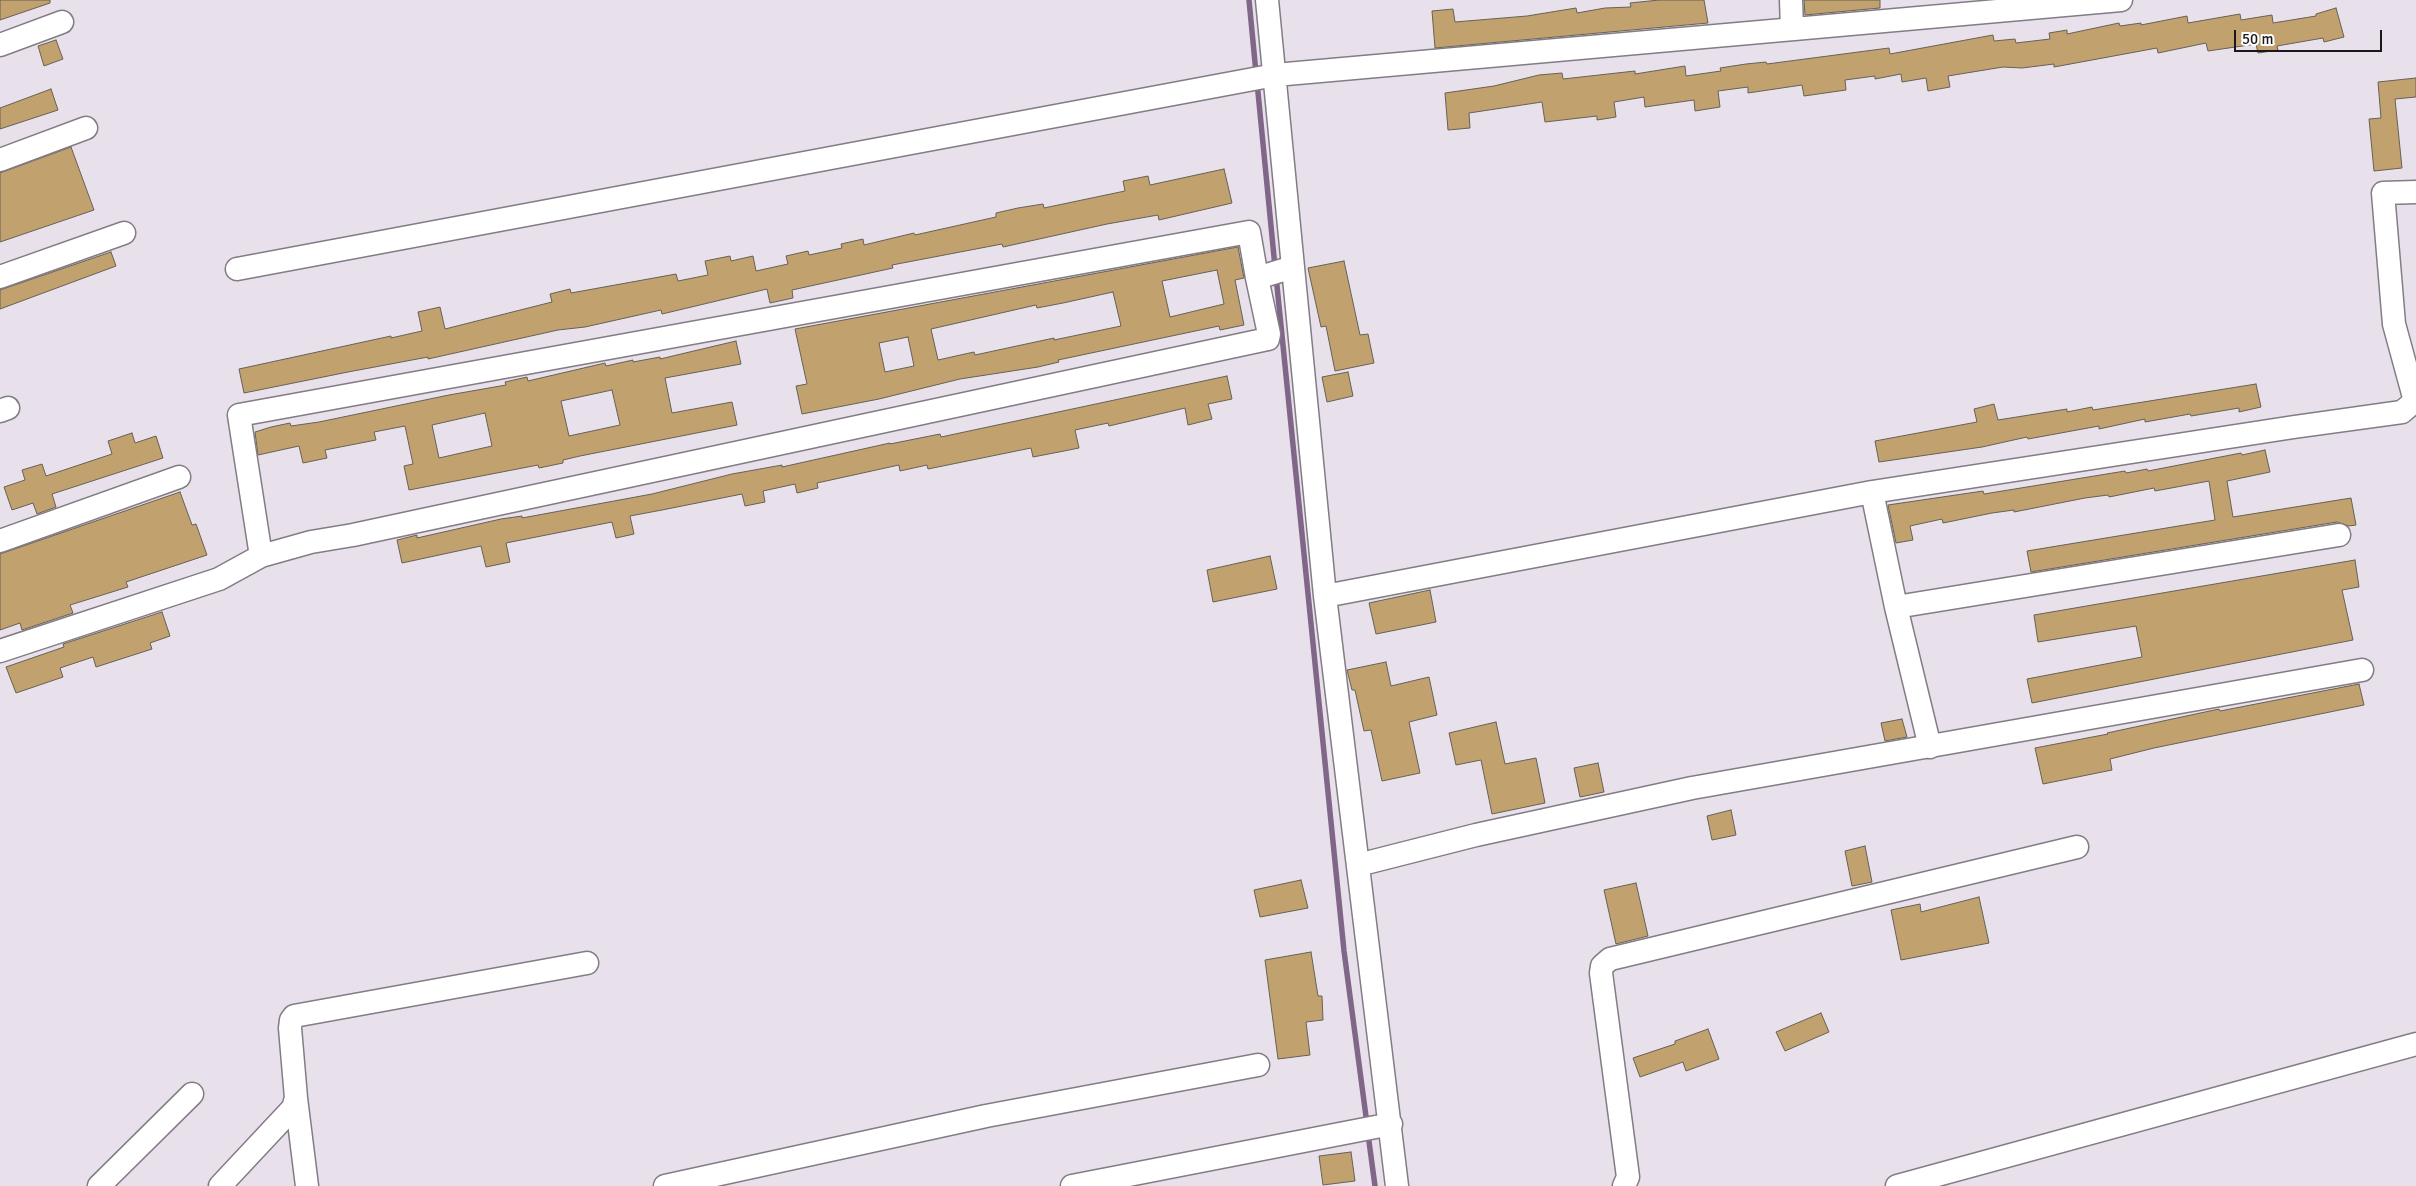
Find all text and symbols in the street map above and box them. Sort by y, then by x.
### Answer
scale bar [2236,20,2384,52]
text: 50 m [2242,30,2273,48]

